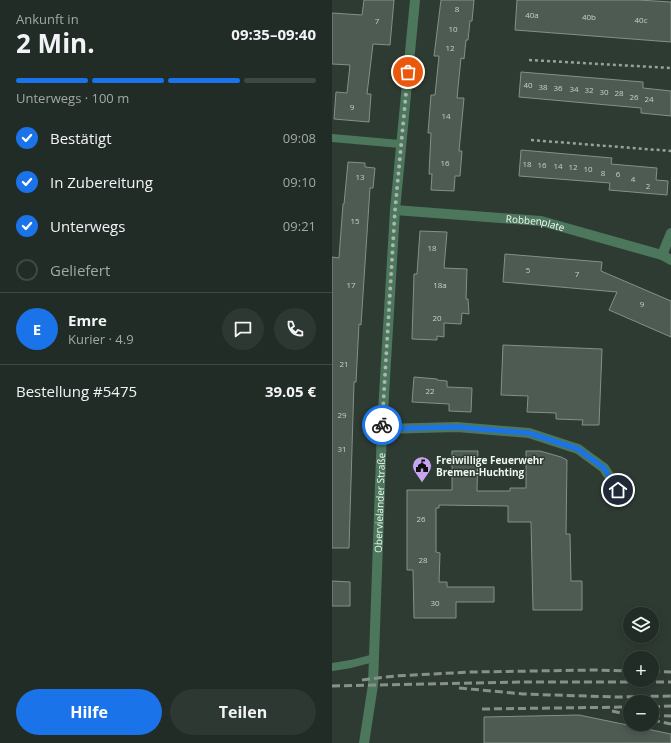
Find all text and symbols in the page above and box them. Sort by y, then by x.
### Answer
house number: 8 [455,3,460,14]
house number: 40a [525,9,539,20]
text: Ankunft in [16,10,79,28]
house number: 40b [582,11,596,22]
house number: 40c [635,14,648,25]
house number: 7 [375,15,380,26]
house number: 10 [448,23,458,34]
text: 09:35–09:40 [231,24,316,44]
text: 2 Min. [16,25,95,61]
house number: 12 [445,42,455,53]
pin [391,55,425,89]
icon: bag [397,61,419,83]
house number: 40 [523,79,533,90]
house number: 38 [538,81,548,92]
house number: 36 [553,82,563,93]
house number: 34 [569,83,579,94]
house number: 32 [584,84,594,95]
house number: 30 [599,86,609,97]
house number: 28 [614,87,624,98]
text: Unterwegs · 100 m [16,89,129,107]
house number: 26 [629,91,639,102]
house number: 24 [644,93,654,104]
house number: 9 [350,101,355,112]
house number: 14 [441,110,451,121]
icon: check [16,127,38,149]
text: Bestätigt [50,128,112,148]
text: 09:08 [283,129,316,147]
house number: 16 [440,157,450,168]
house number: 18 [522,158,532,169]
house number: 16 [537,159,547,170]
house number: 14 [553,160,563,171]
house number: 12 [568,161,578,172]
house number: 10 [583,163,593,174]
house number: 8 [601,167,606,178]
house number: 6 [616,168,621,179]
icon: check [16,171,38,193]
house number: 13 [355,171,365,182]
text: In Zubereitung [50,172,153,192]
text: 09:10 [283,173,316,191]
house number: 4 [631,173,636,184]
house number: 2 [646,180,651,191]
street label: Robbenplate [505,211,567,234]
icon: check [16,215,38,237]
house number: 15 [350,215,360,226]
text: Unterwegs [50,216,125,236]
text: 09:21 [283,217,316,235]
house number: 18 [427,242,437,253]
text: Geliefert [50,260,110,280]
house number: 5 [526,264,531,275]
house number: 7 [575,268,580,279]
house number: 17 [346,279,356,290]
house number: 18a [433,279,447,290]
house number: 9 [640,298,645,309]
button: chat [222,308,264,350]
button: phone [274,308,316,350]
text: Emre [68,310,107,330]
house number: 20 [432,312,442,323]
text: E [33,319,41,339]
text: Kurier · 4.9 [68,330,134,348]
house number: 21 [339,358,349,369]
text: Bestellung #5475 [16,381,137,401]
text: 39.05 € [265,381,316,401]
house number: 22 [425,385,435,396]
courier [362,405,402,445]
house number: 29 [337,409,347,420]
icon: bike [371,414,393,436]
house number: 31 [337,443,347,454]
street label: Obervielander Straße [371,452,388,553]
place label: Freiwillige Feuerwehr Bremen-Huchting [436,453,544,479]
public building icon: Freiwillige Feuerwehr Bremen-Huchting [411,455,433,483]
pin [601,473,635,507]
icon: home [607,479,629,501]
house number: 26 [416,513,426,524]
house number: 28 [418,554,428,565]
house number: 30 [430,597,440,608]
map controls [623,607,659,731]
button: layers [623,607,659,643]
button: + [623,651,659,687]
button: Hilfe [16,689,162,735]
button: Teilen [170,689,316,735]
button: − [623,695,659,731]

